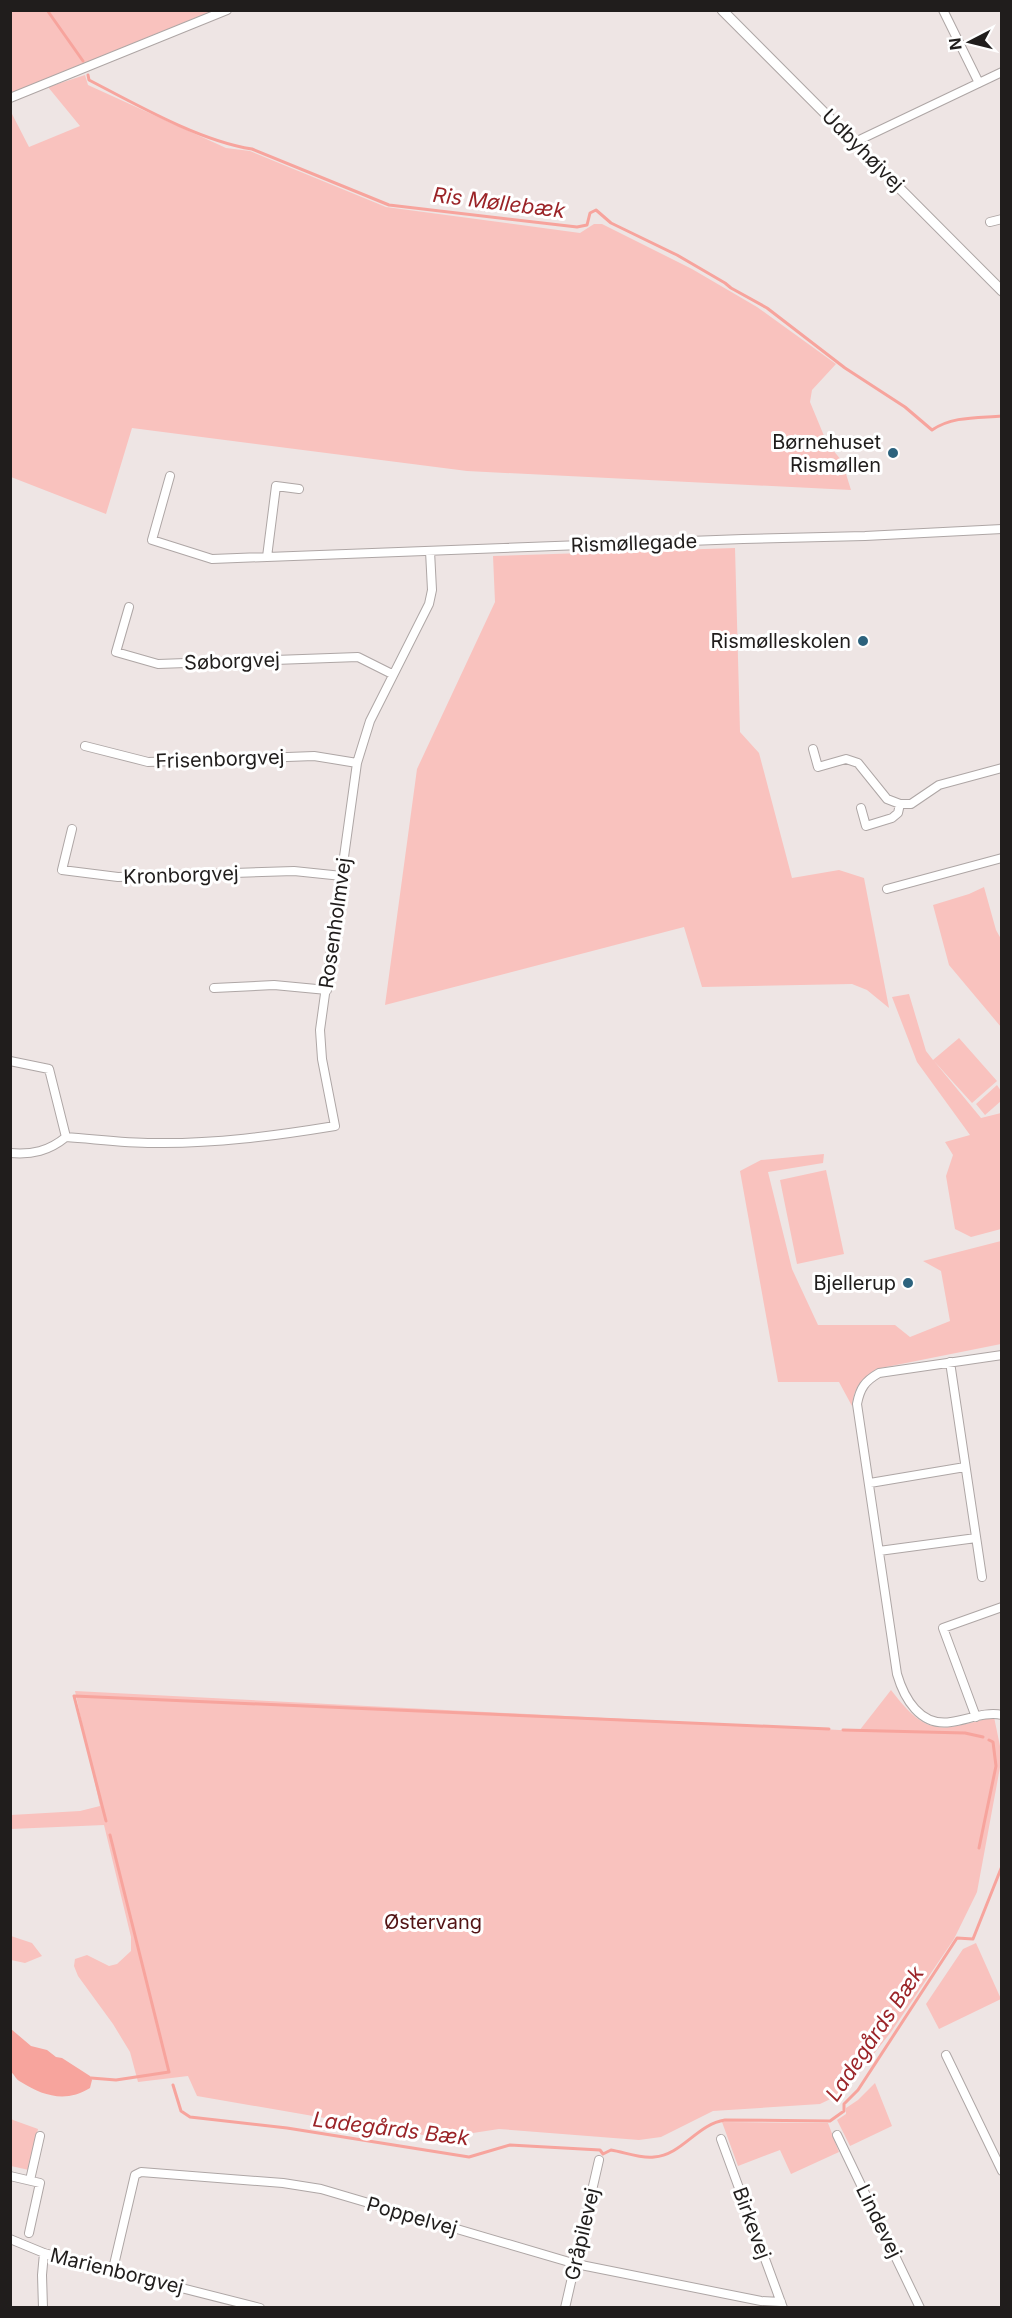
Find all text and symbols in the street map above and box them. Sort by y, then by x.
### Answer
north arrow [940,12,1000,72]
text: N [944,37,966,51]
street label: Udbyhøjvej [817,104,909,196]
water label: Ris Møllebæk [431,182,567,223]
place label: Børnehuset Rismøllen [772,430,881,477]
marker: Børnehuset Rismøllen [886,446,900,460]
street label: Rismøllegade [570,529,698,557]
place label: Rismølleskolen [710,629,851,653]
marker: Rismølleskolen [856,634,870,648]
street label: Søborgvej [184,647,280,675]
street label: Frisenborgvej [155,745,285,773]
street label: Rosenholmvej [314,856,356,990]
street label: Kronborgvej [123,861,239,889]
place label: Bjellerup [813,1271,896,1295]
marker: Bjellerup [901,1276,915,1290]
park label: Østervang [384,1910,482,1934]
water label: Ladegårds Bæk [820,1961,929,2106]
water label: Ladegårds Bæk [311,2107,471,2151]
street label: Lindevej [851,2180,907,2262]
street label: Birkevej [728,2184,776,2262]
street label: Gråpilevej [560,2185,604,2283]
street label: Poppelvej [364,2192,460,2240]
street label: Marienborgvej [48,2243,186,2299]

